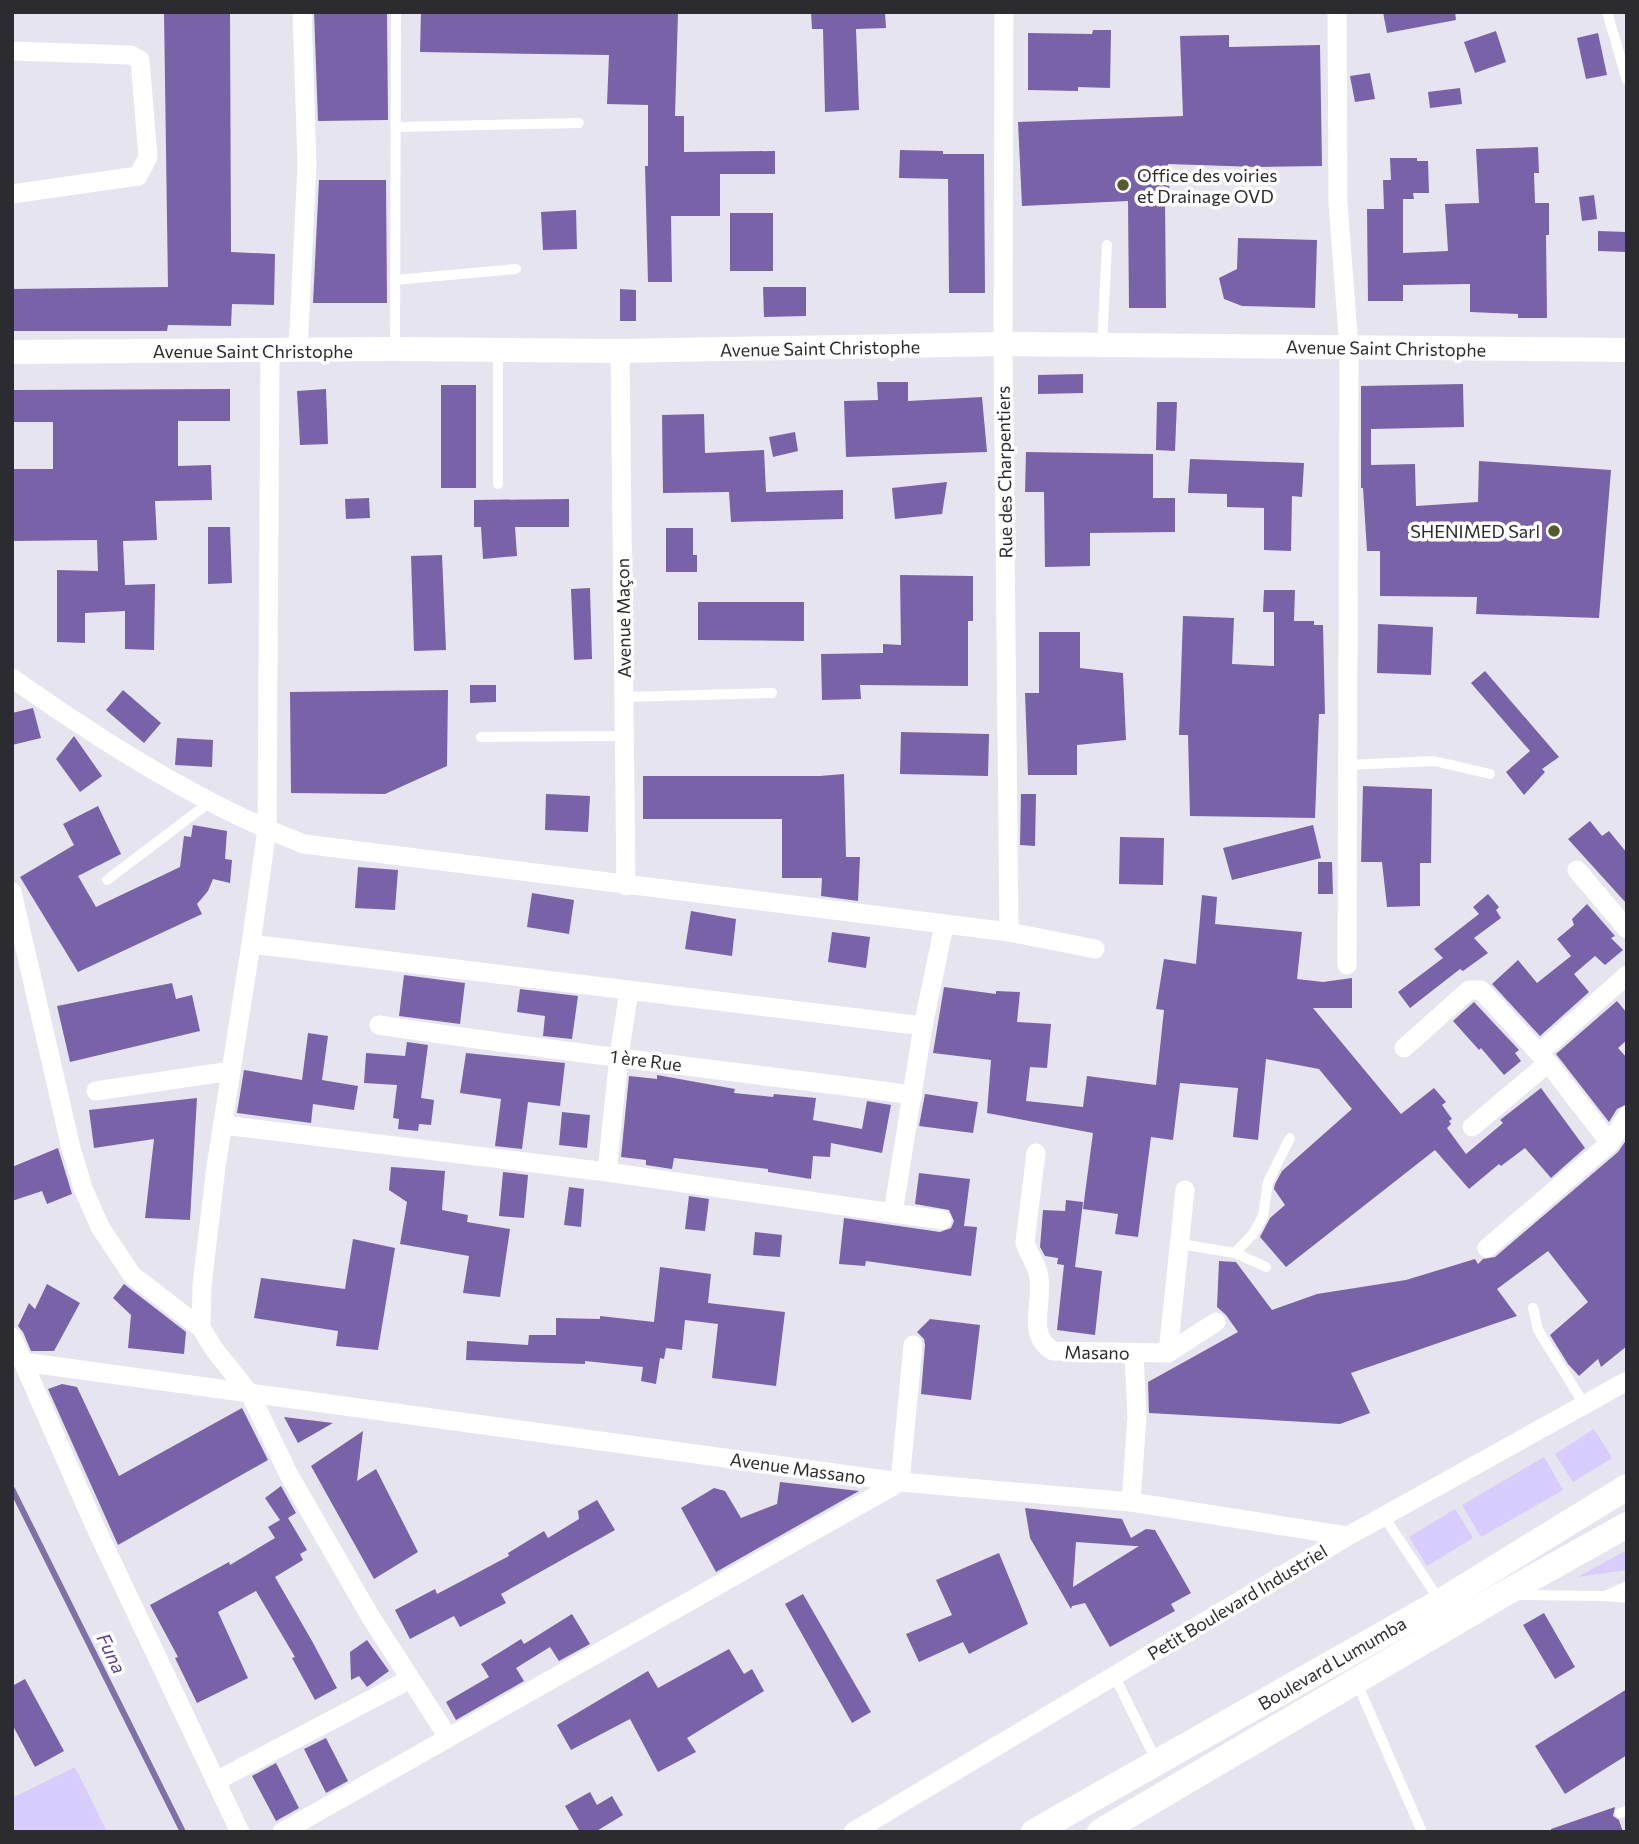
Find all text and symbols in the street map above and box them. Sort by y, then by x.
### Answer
place label: Office des voiries et Drainage OVD [1137,164,1277,207]
marker: Office des voiries et Drainage OVD [1115,177,1131,193]
street label: Avenue Saint Christophe [720,335,920,361]
street label: Avenue Saint Christophe [1286,335,1486,361]
street label: Avenue Saint Christophe [153,340,353,362]
street label: Rue des Charpentiers [991,385,1017,559]
place label: SHENIMED Sarl [1410,520,1540,542]
marker: SHENIMED Sarl [1546,523,1562,539]
street label: Avenue Maçon [611,558,635,678]
street label: 1 ère Rue [609,1045,683,1075]
street label: Masano [1064,1340,1130,1364]
street label: Avenue Massano [729,1448,867,1488]
street label: Petit Boulevard Industriel [1143,1540,1331,1664]
street label: Boulevard Lumumba [1254,1612,1410,1714]
water label: Funa [92,1629,132,1677]

